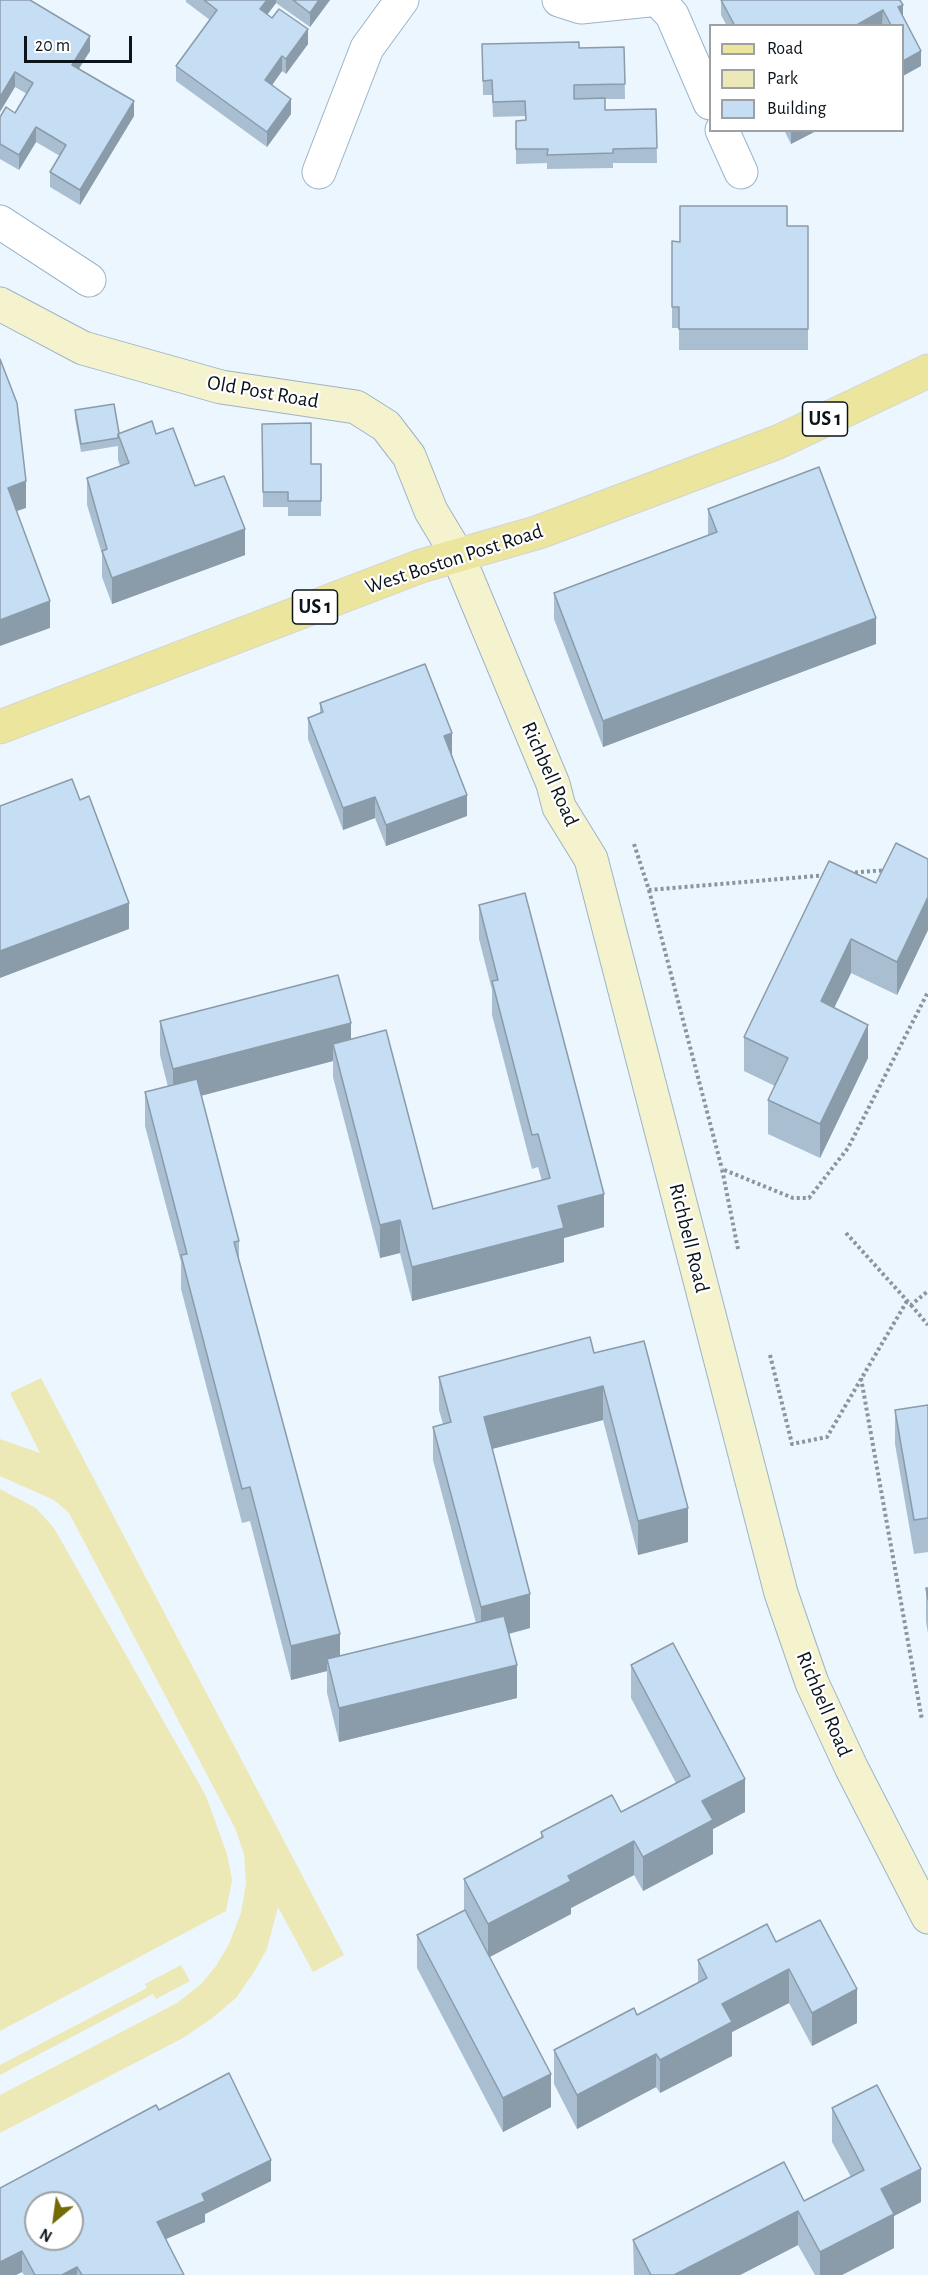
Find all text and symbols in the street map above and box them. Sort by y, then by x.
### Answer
scale bar [27,24,135,62]
legend [709,24,904,132]
text: 20 m [35,37,70,55]
text: Road [767,40,803,58]
text: Park [767,70,798,88]
text: Building [767,100,826,118]
street label: Old Post Road [205,370,321,414]
road number: US 1 [802,402,848,436]
street label: West Boston Post Road [362,518,546,600]
road number: US 1 [292,590,338,624]
street label: Richbell Road [516,718,584,830]
street label: Richbell Road [663,1181,715,1295]
street label: Richbell Road [791,1648,857,1760]
north arrow [24,2191,84,2251]
text: N [37,2225,55,2245]

